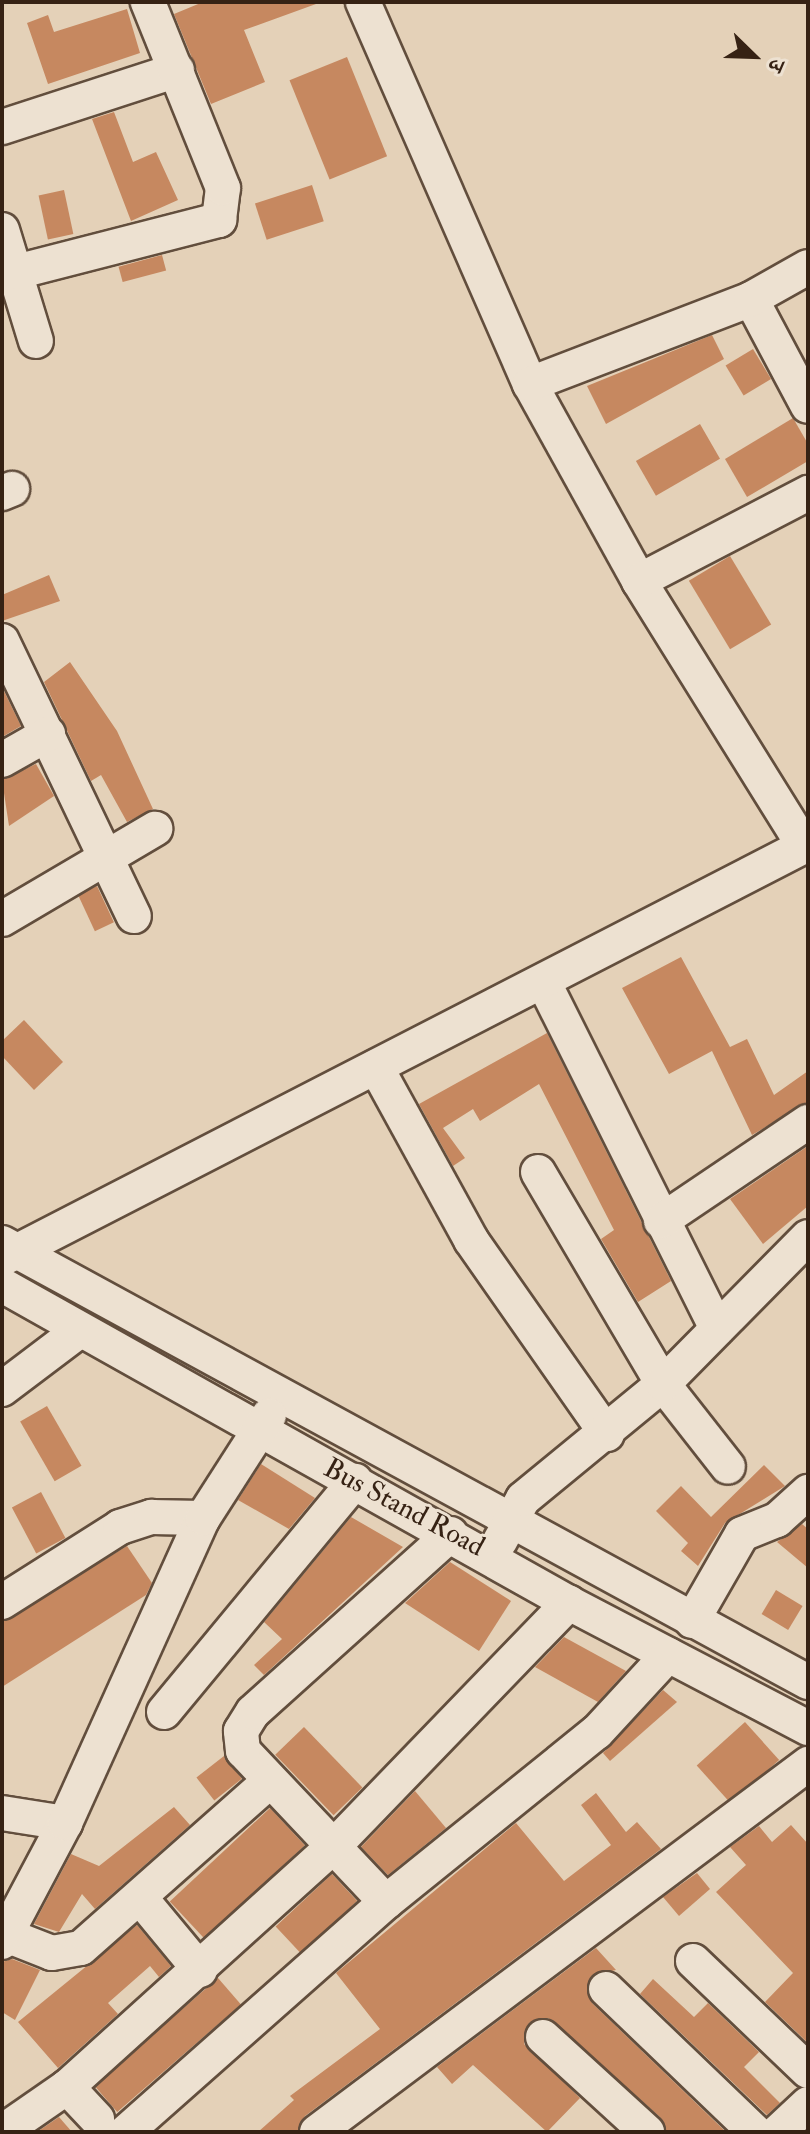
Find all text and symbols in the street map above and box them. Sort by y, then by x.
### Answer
north arrow [714,16,794,96]
text: उ [761,55,791,76]
street label: Bus Stand Road [318,1452,490,1564]

